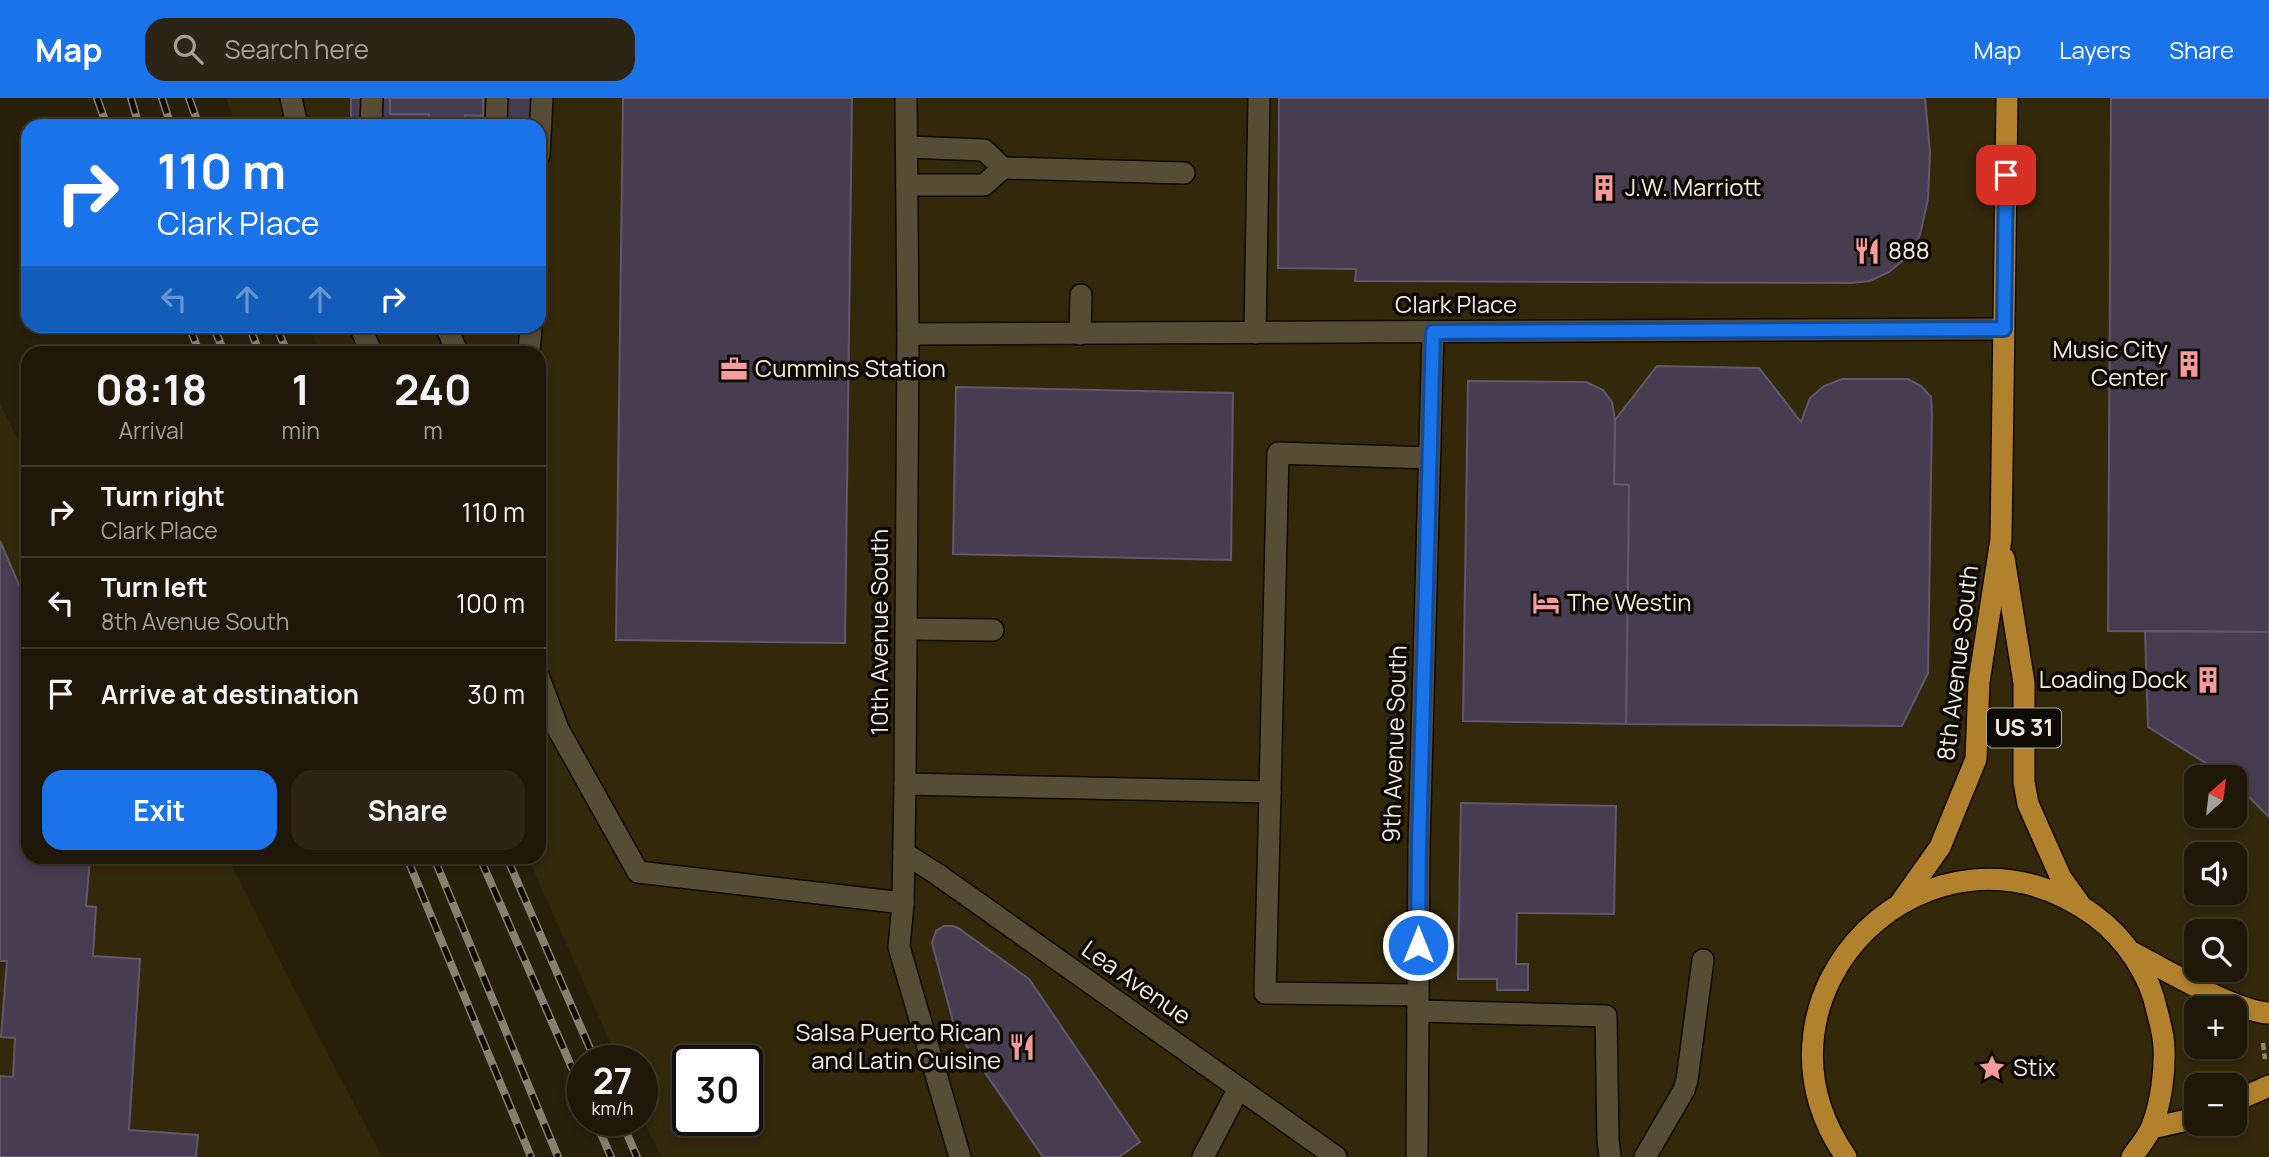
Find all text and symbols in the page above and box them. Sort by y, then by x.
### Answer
search box [145,18,635,81]
text: Map [35,27,103,72]
icon: search [169,30,207,68]
text: Search here [225,31,369,67]
text: Map [1974,33,2021,66]
text: Layers [2059,33,2131,66]
text: Share [2169,33,2234,66]
text: 110 m [157,137,286,204]
pin [1976,145,2036,205]
icon: right [42,147,133,238]
icon: arrive [1987,156,2025,194]
place label: J.W. Marriott [1625,170,1761,203]
building icon: J.W. Marriott [1589,173,1619,203]
text: Clark Place [157,201,319,245]
place label: 888 [1888,233,1930,266]
restaurant icon: 888 [1852,236,1882,266]
icon: left [155,280,193,318]
icon: ahead [228,280,266,318]
icon: ahead [301,280,339,318]
icon: right [374,280,412,318]
street label: Clark Place [1395,287,1517,320]
place label: Music City Center [2053,332,2168,393]
building icon: Music City Center [2174,349,2204,379]
place label: Cummins Station [755,351,946,384]
office icon: Cummins Station [719,354,749,384]
text: 08:18 [95,360,207,418]
text: 1 [292,360,310,418]
text: 240 [394,360,472,418]
text: Arrival [118,414,184,446]
text: min [281,414,320,446]
text: m [423,414,443,446]
text: Turn right [101,478,225,514]
icon: right [42,493,80,531]
text: 110 m [462,494,525,530]
text: Clark Place [101,514,218,546]
street label: 10th Avenue South [862,529,895,735]
street label: 8th Avenue South [1928,563,1985,762]
text: Turn left [101,569,208,605]
icon: left [42,584,80,622]
text: 100 m [456,585,525,621]
place label: The Westin [1567,585,1692,618]
hotel icon: The Westin [1531,588,1561,618]
text: 8th Avenue South [101,605,289,637]
street label: 9th Avenue South [1374,645,1413,843]
place label: Loading Dock [2039,662,2188,695]
building icon: Loading Dock [2193,665,2223,695]
icon: arrive [42,675,80,713]
text: Arrive at destination [101,676,359,712]
text: 30 m [468,676,525,712]
road number: US 31 [1987,708,2061,748]
north arrow [2184,765,2247,828]
map controls [2184,765,2247,1136]
button: Exit [42,770,277,850]
button: Share [291,770,525,850]
button: sound [2184,842,2247,905]
position arrow [1381,908,1455,982]
button: search [2184,919,2247,982]
street label: Lea Avenue [1076,932,1198,1032]
button: + [2184,996,2247,1059]
place label: Salsa Puerto Rican and Latin Cuisine [795,1015,1001,1076]
restaurant icon: Salsa Puerto Rican and Latin Cuisine [1007,1032,1037,1062]
speed limit sign: 30 [672,1045,763,1136]
place label: Stix [2013,1050,2056,1083]
place icon: Stix [1977,1053,2007,1083]
text: 27 [593,1057,632,1105]
button: − [2184,1073,2247,1136]
text: km/h [592,1096,633,1120]

